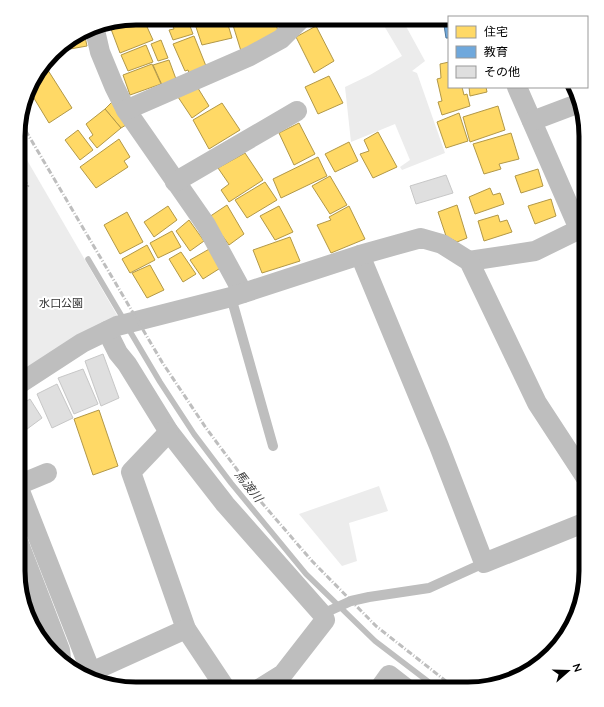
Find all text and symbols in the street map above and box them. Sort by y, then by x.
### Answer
legend [448,16,588,88]
text: 住宅 [484,24,508,39]
text: 教育 [484,44,508,59]
text: その他 [484,64,520,79]
park label: 水口公園 [39,296,83,310]
water label: 馬渡川 [232,467,267,506]
north arrow [548,651,588,691]
text: N [569,661,585,674]

